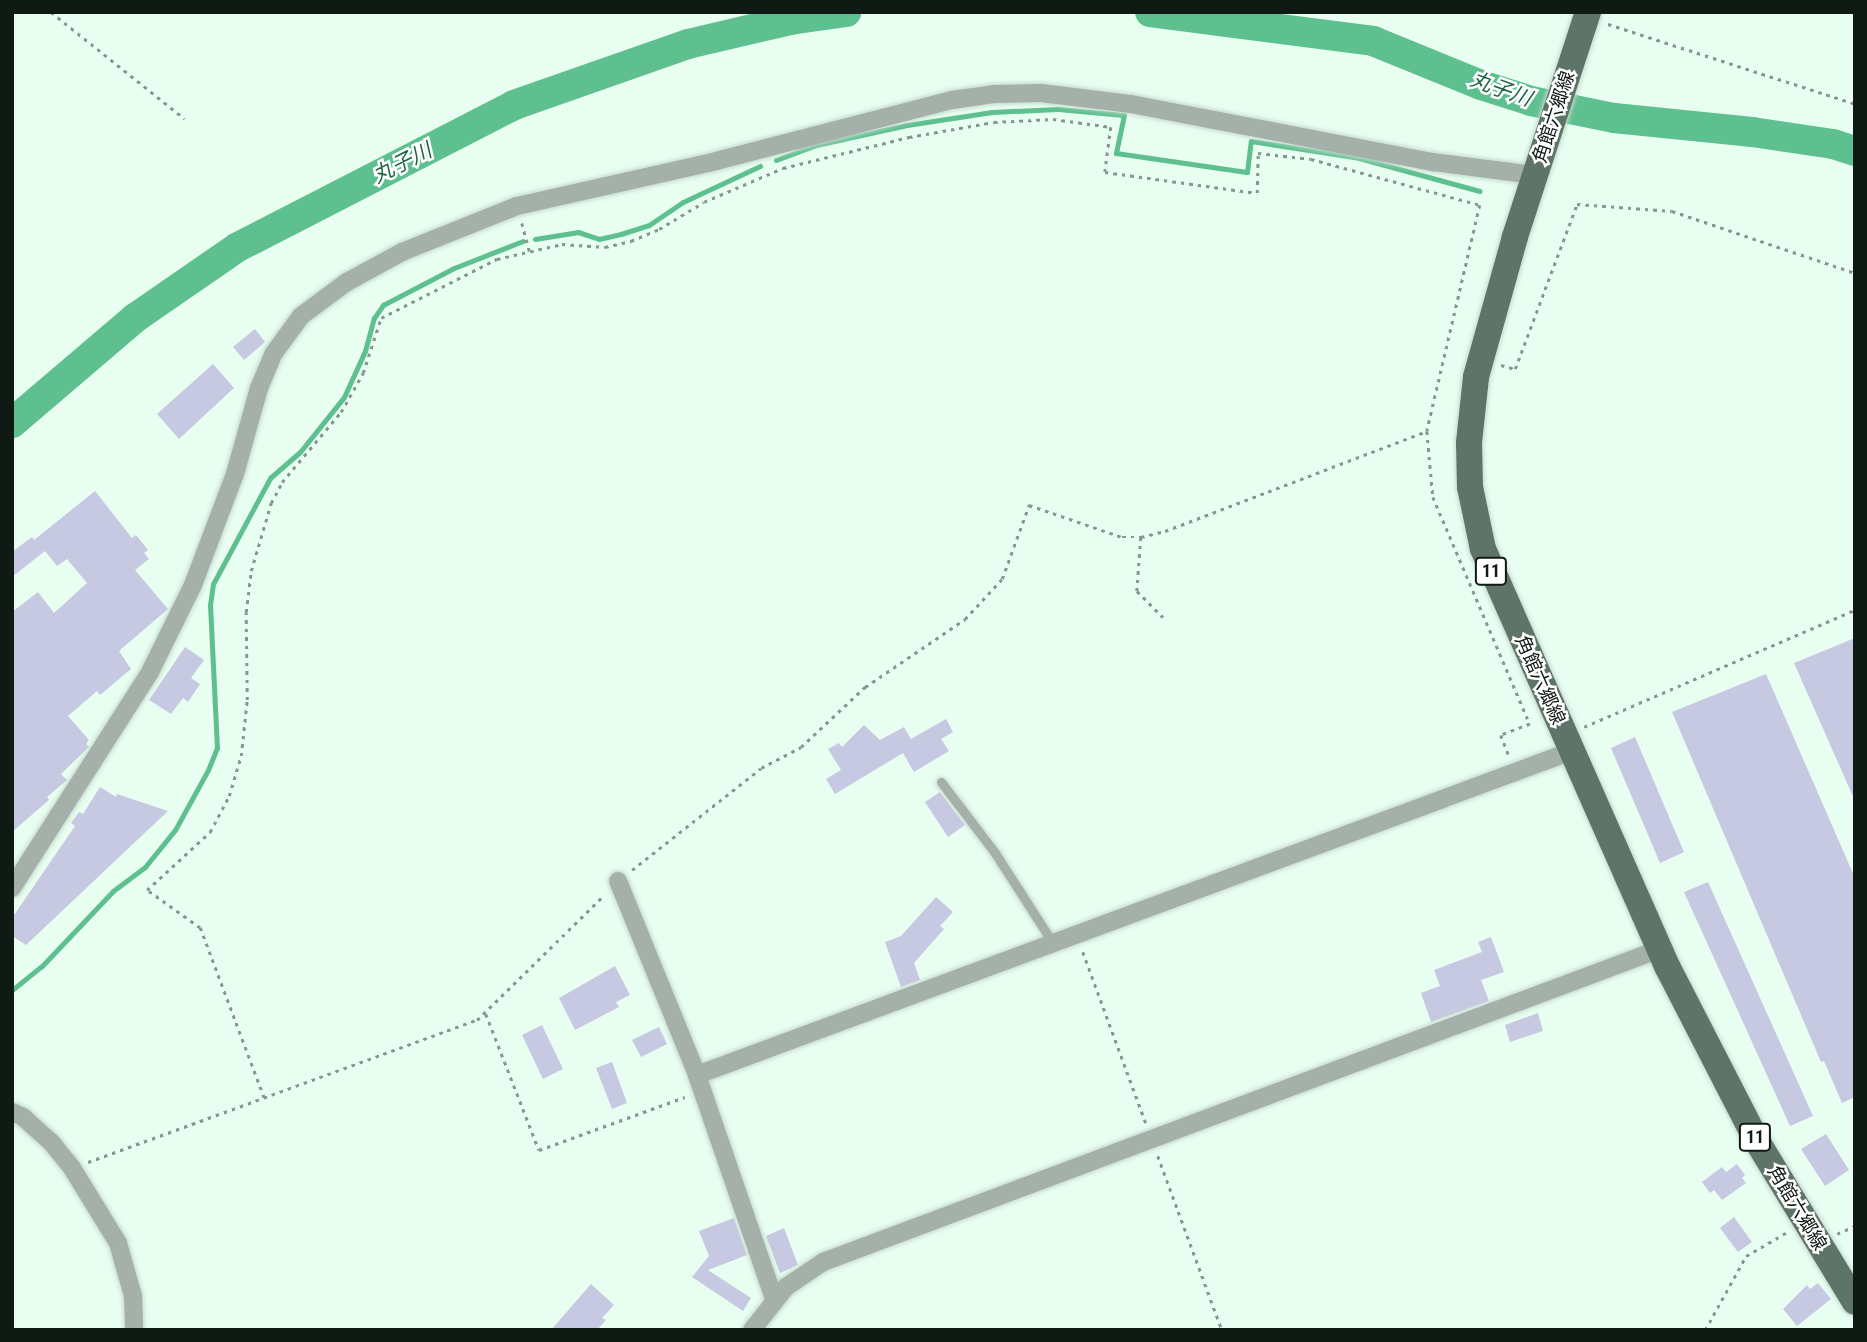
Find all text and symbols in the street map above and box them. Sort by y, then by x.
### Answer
water label: 丸子川 [1467,66,1535,112]
street label: 角館六郷線 [1528,68,1580,166]
water label: 丸子川 [368,137,436,189]
road number: 11 [1474,556,1508,586]
street label: 角館六郷線 [1510,632,1570,728]
road number: 11 [1738,1122,1772,1152]
street label: 角館六郷線 [1763,1161,1831,1255]

